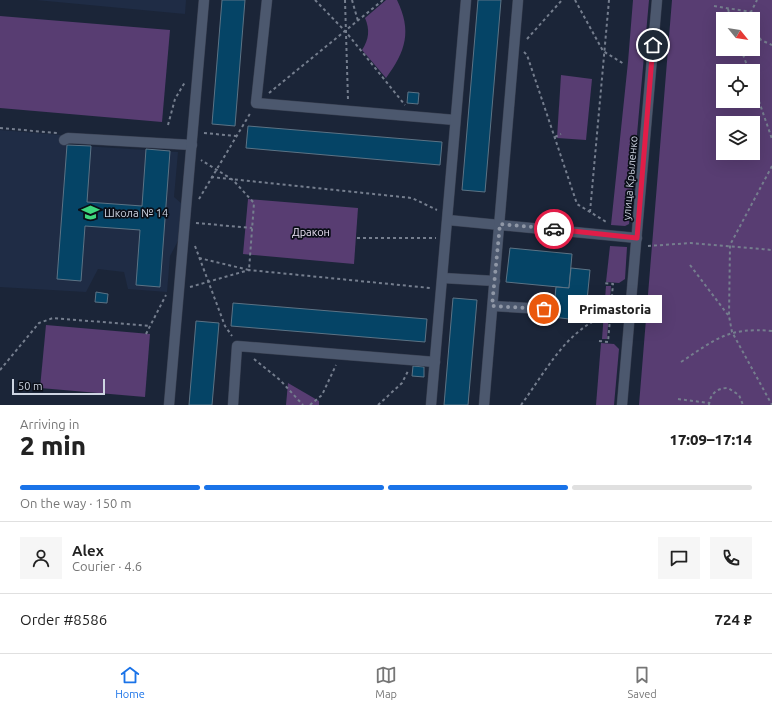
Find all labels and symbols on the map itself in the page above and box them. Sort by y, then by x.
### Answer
north arrow [716,12,760,56]
pin [636,28,670,62]
street label: улица Крыленко [620,135,640,221]
school or university icon: Школа № 14 [81,203,101,223]
place label: Школа № 14 [104,207,168,219]
courier [534,209,574,249]
park label: Дракон [292,226,330,238]
pin [527,292,561,326]
callout: Primastoria [568,295,662,323]
scale bar [12,377,105,396]

